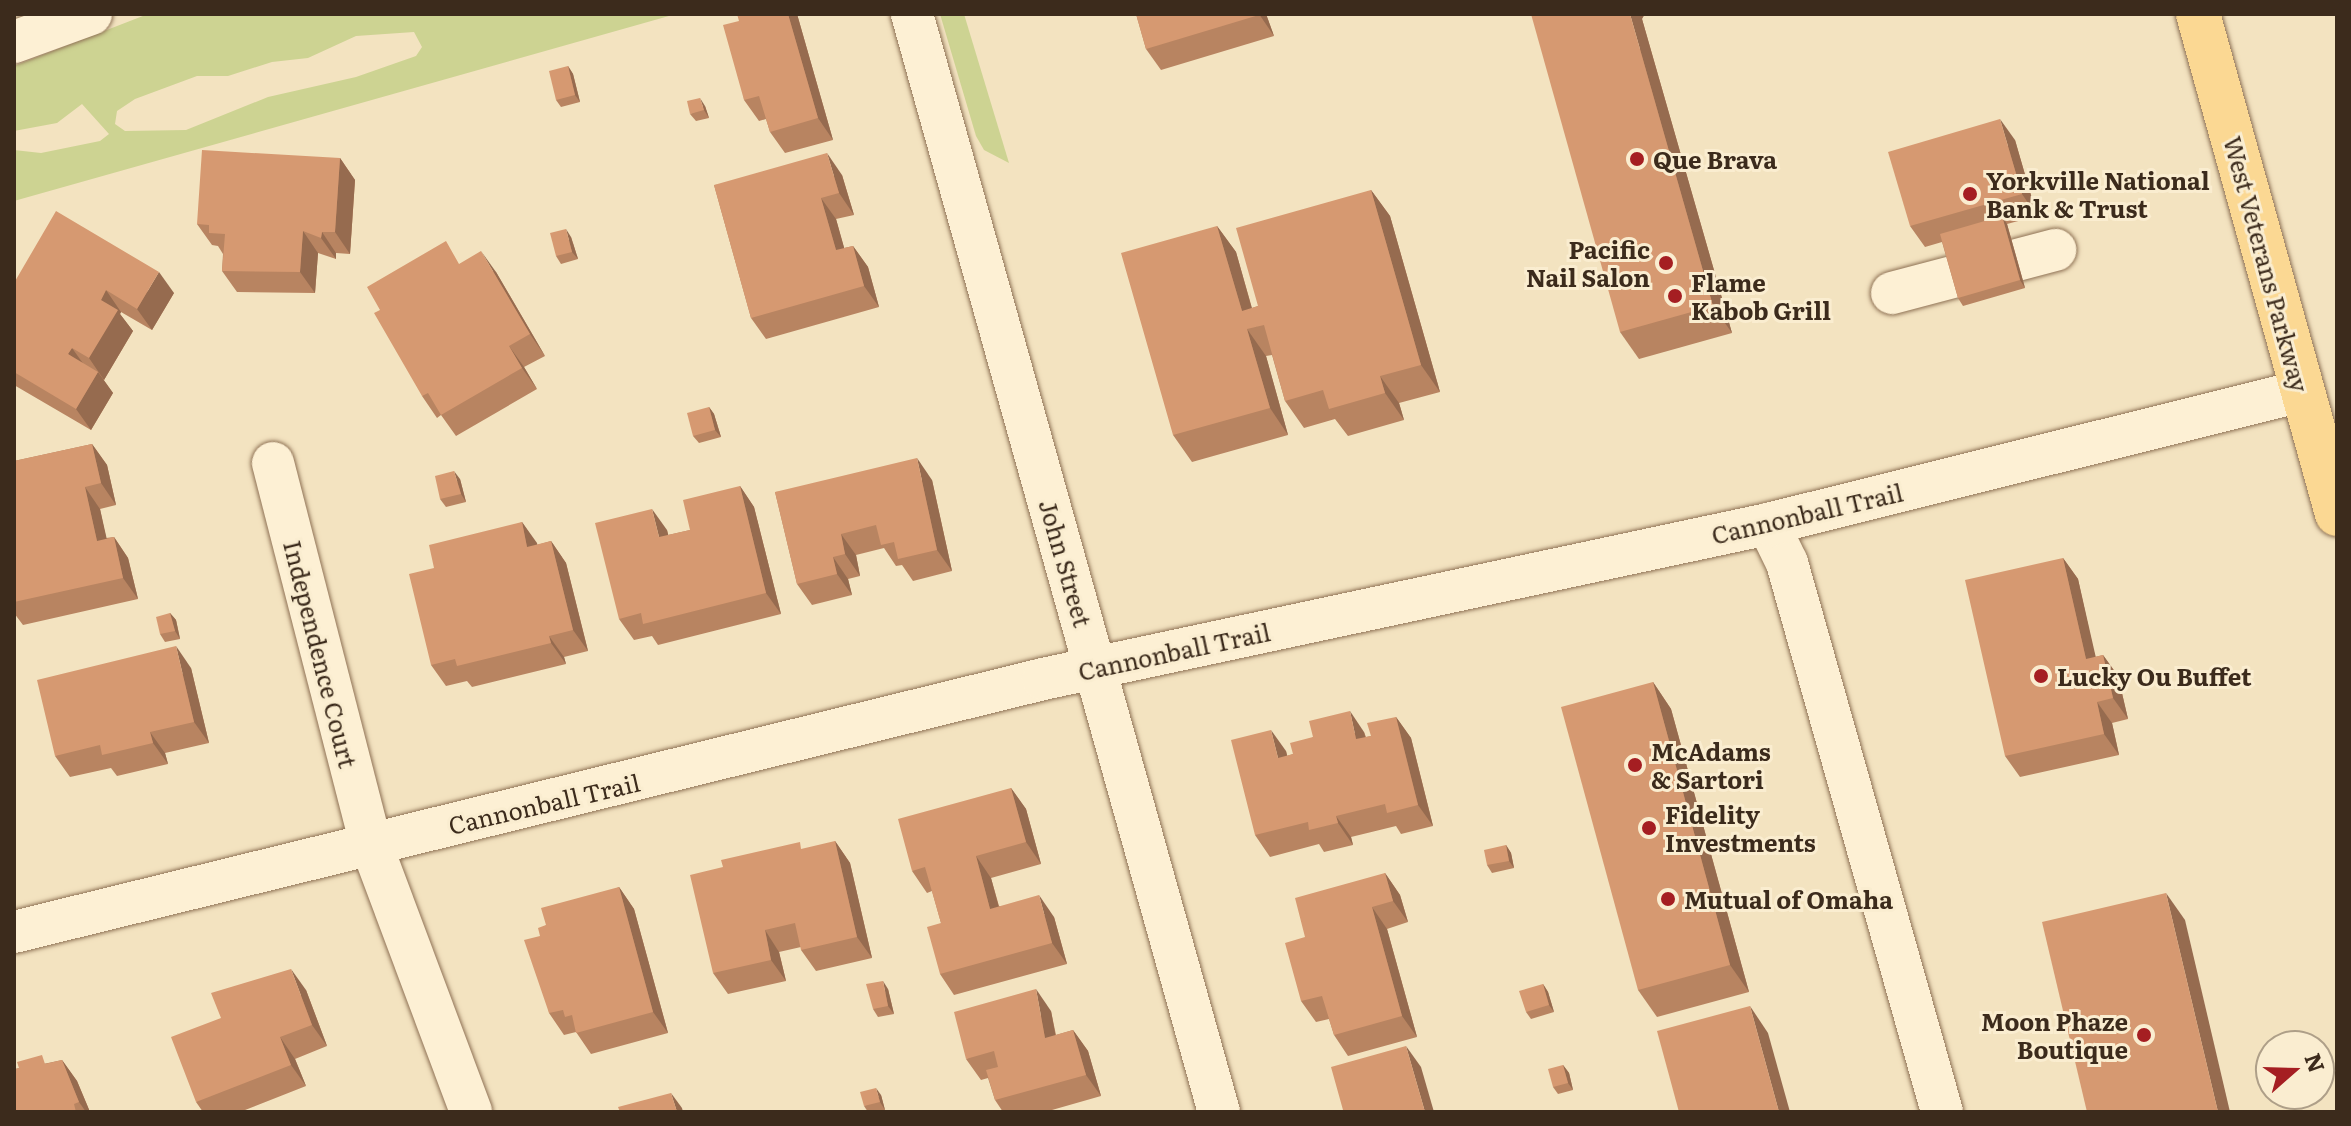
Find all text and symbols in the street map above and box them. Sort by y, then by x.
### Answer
street label: West Veterans Parkway [2219,133,2315,395]
place label: Que Brava [1653,145,1777,173]
marker: Que Brava [1628,150,1646,168]
place label: Yorkville National Bank & Trust [1986,166,2210,222]
marker: Yorkville National Bank & Trust [1961,185,1979,203]
place label: Pacific Nail Salon [1526,235,1650,291]
marker: Pacific Nail Salon [1657,254,1675,272]
place label: Flame Kabob Grill [1691,268,1831,324]
marker: Flame Kabob Grill [1666,287,1684,305]
street label: Cannonball Trail [1709,477,1905,549]
street label: John Street [1034,496,1098,630]
street label: Independence Court [279,537,363,771]
street label: Cannonball Trail [1075,617,1273,685]
place label: Lucky Ou Buffet [2057,662,2252,690]
marker: Lucky Ou Buffet [2032,667,2050,685]
place label: McAdams & Sartori [1651,737,1771,793]
marker: McAdams & Sartori [1626,756,1644,774]
street label: Cannonball Trail [446,767,642,839]
place label: Fidelity Investments [1665,800,1816,856]
marker: Fidelity Investments [1640,819,1658,837]
place label: Mutual of Omaha [1684,885,1893,913]
marker: Mutual of Omaha [1659,890,1677,908]
place label: Moon Phaze Boutique [1981,1007,2128,1063]
marker: Moon Phaze Boutique [2135,1026,2153,1044]
north arrow [2255,1030,2335,1110]
text: N [2297,1048,2335,1077]

